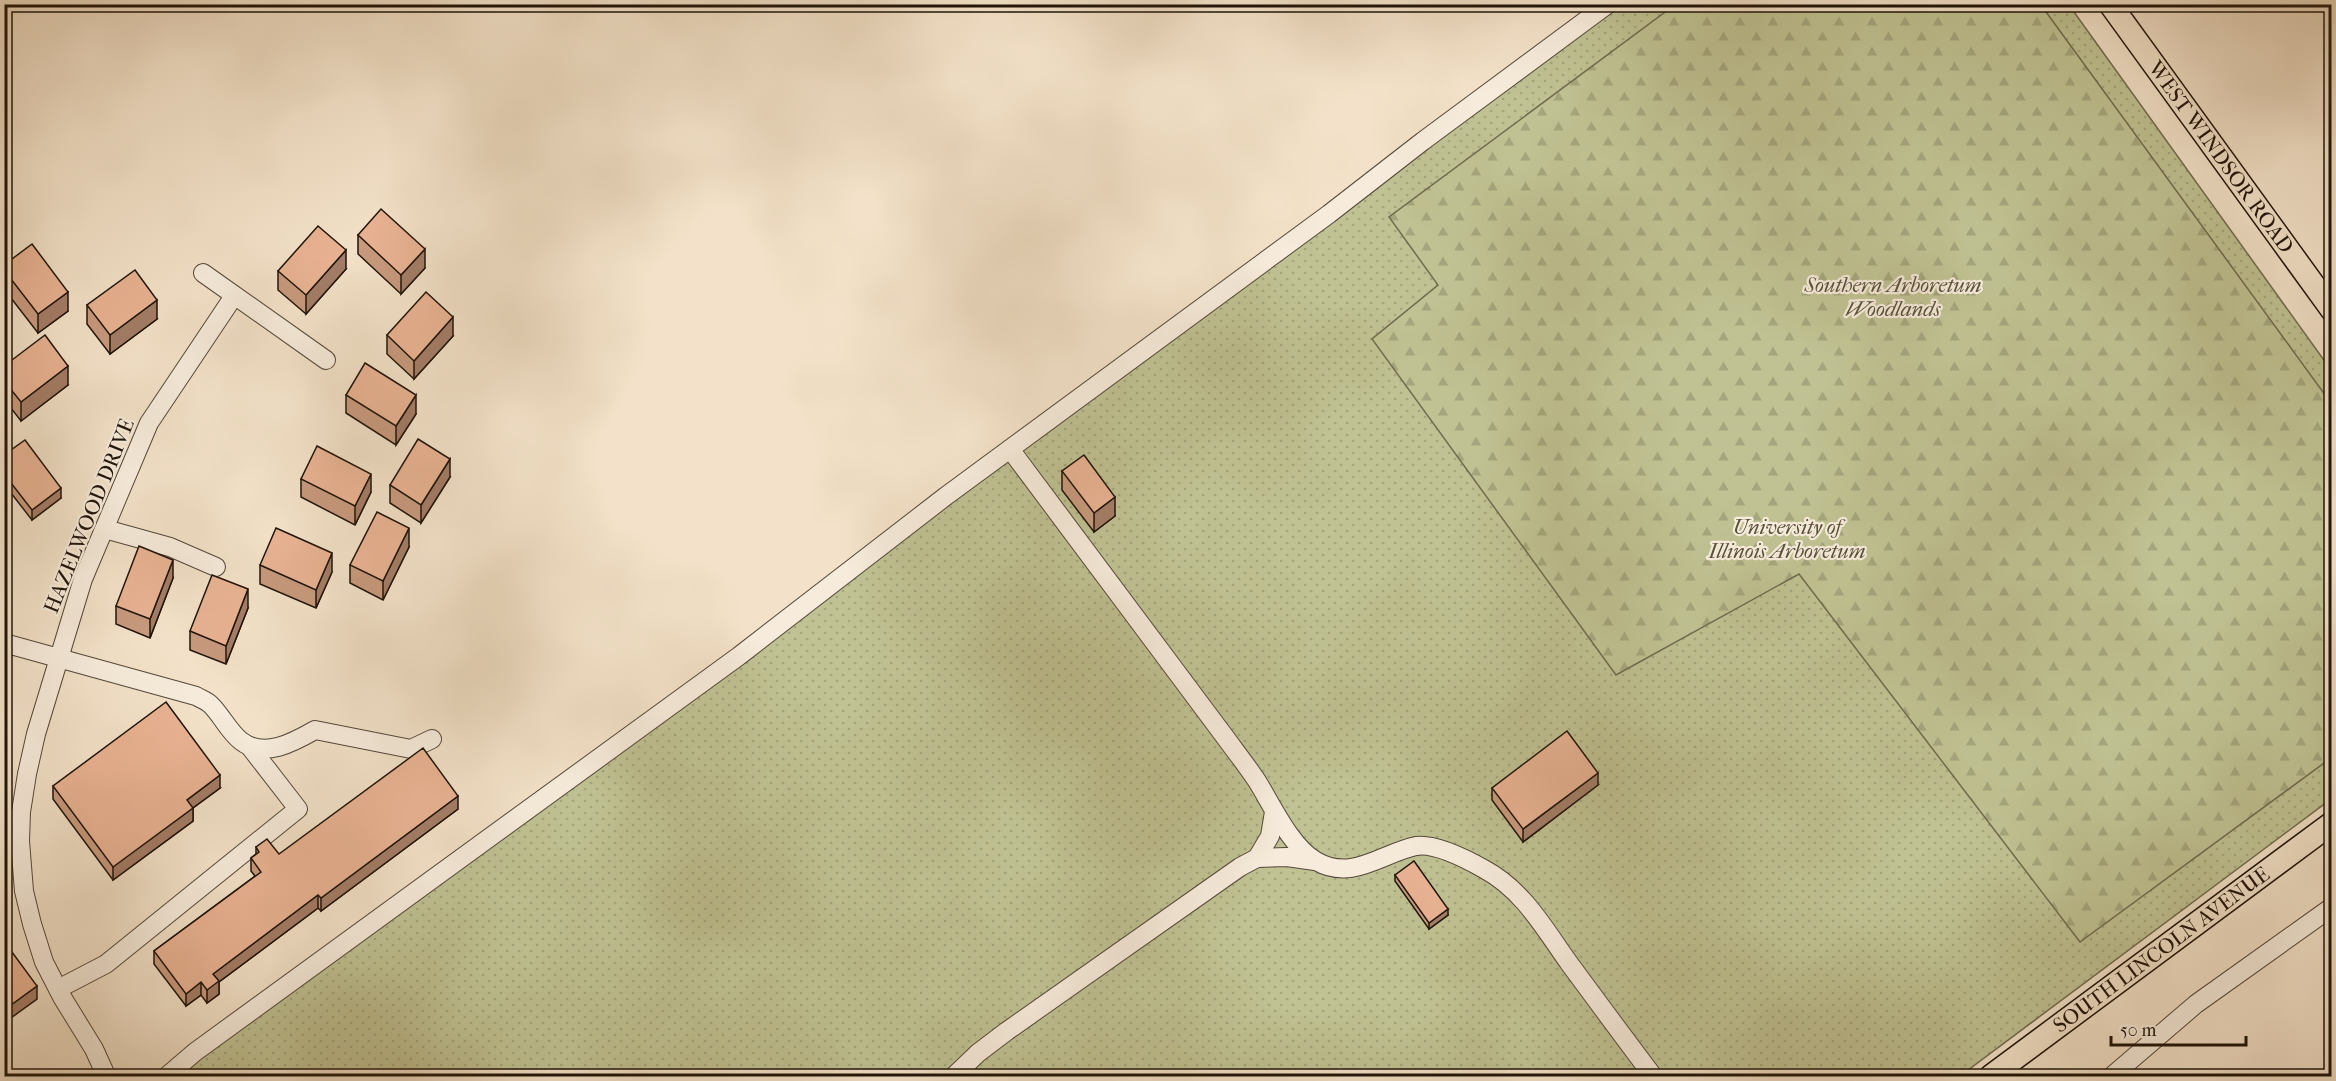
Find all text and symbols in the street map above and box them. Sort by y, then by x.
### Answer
street label: WEST WINDSOR ROAD [2143,55,2299,258]
park label: Southern Arboretum Woodlands [1803,273,1982,321]
street label: HAZELWOOD DRIVE [39,415,139,617]
park label: University of Illinois Arboretum [1708,515,1866,563]
street label: SOUTH LINCOLN AVENUE [2049,862,2274,1038]
scale bar [2111,1009,2246,1047]
text: 50 m [2120,1020,2157,1041]

